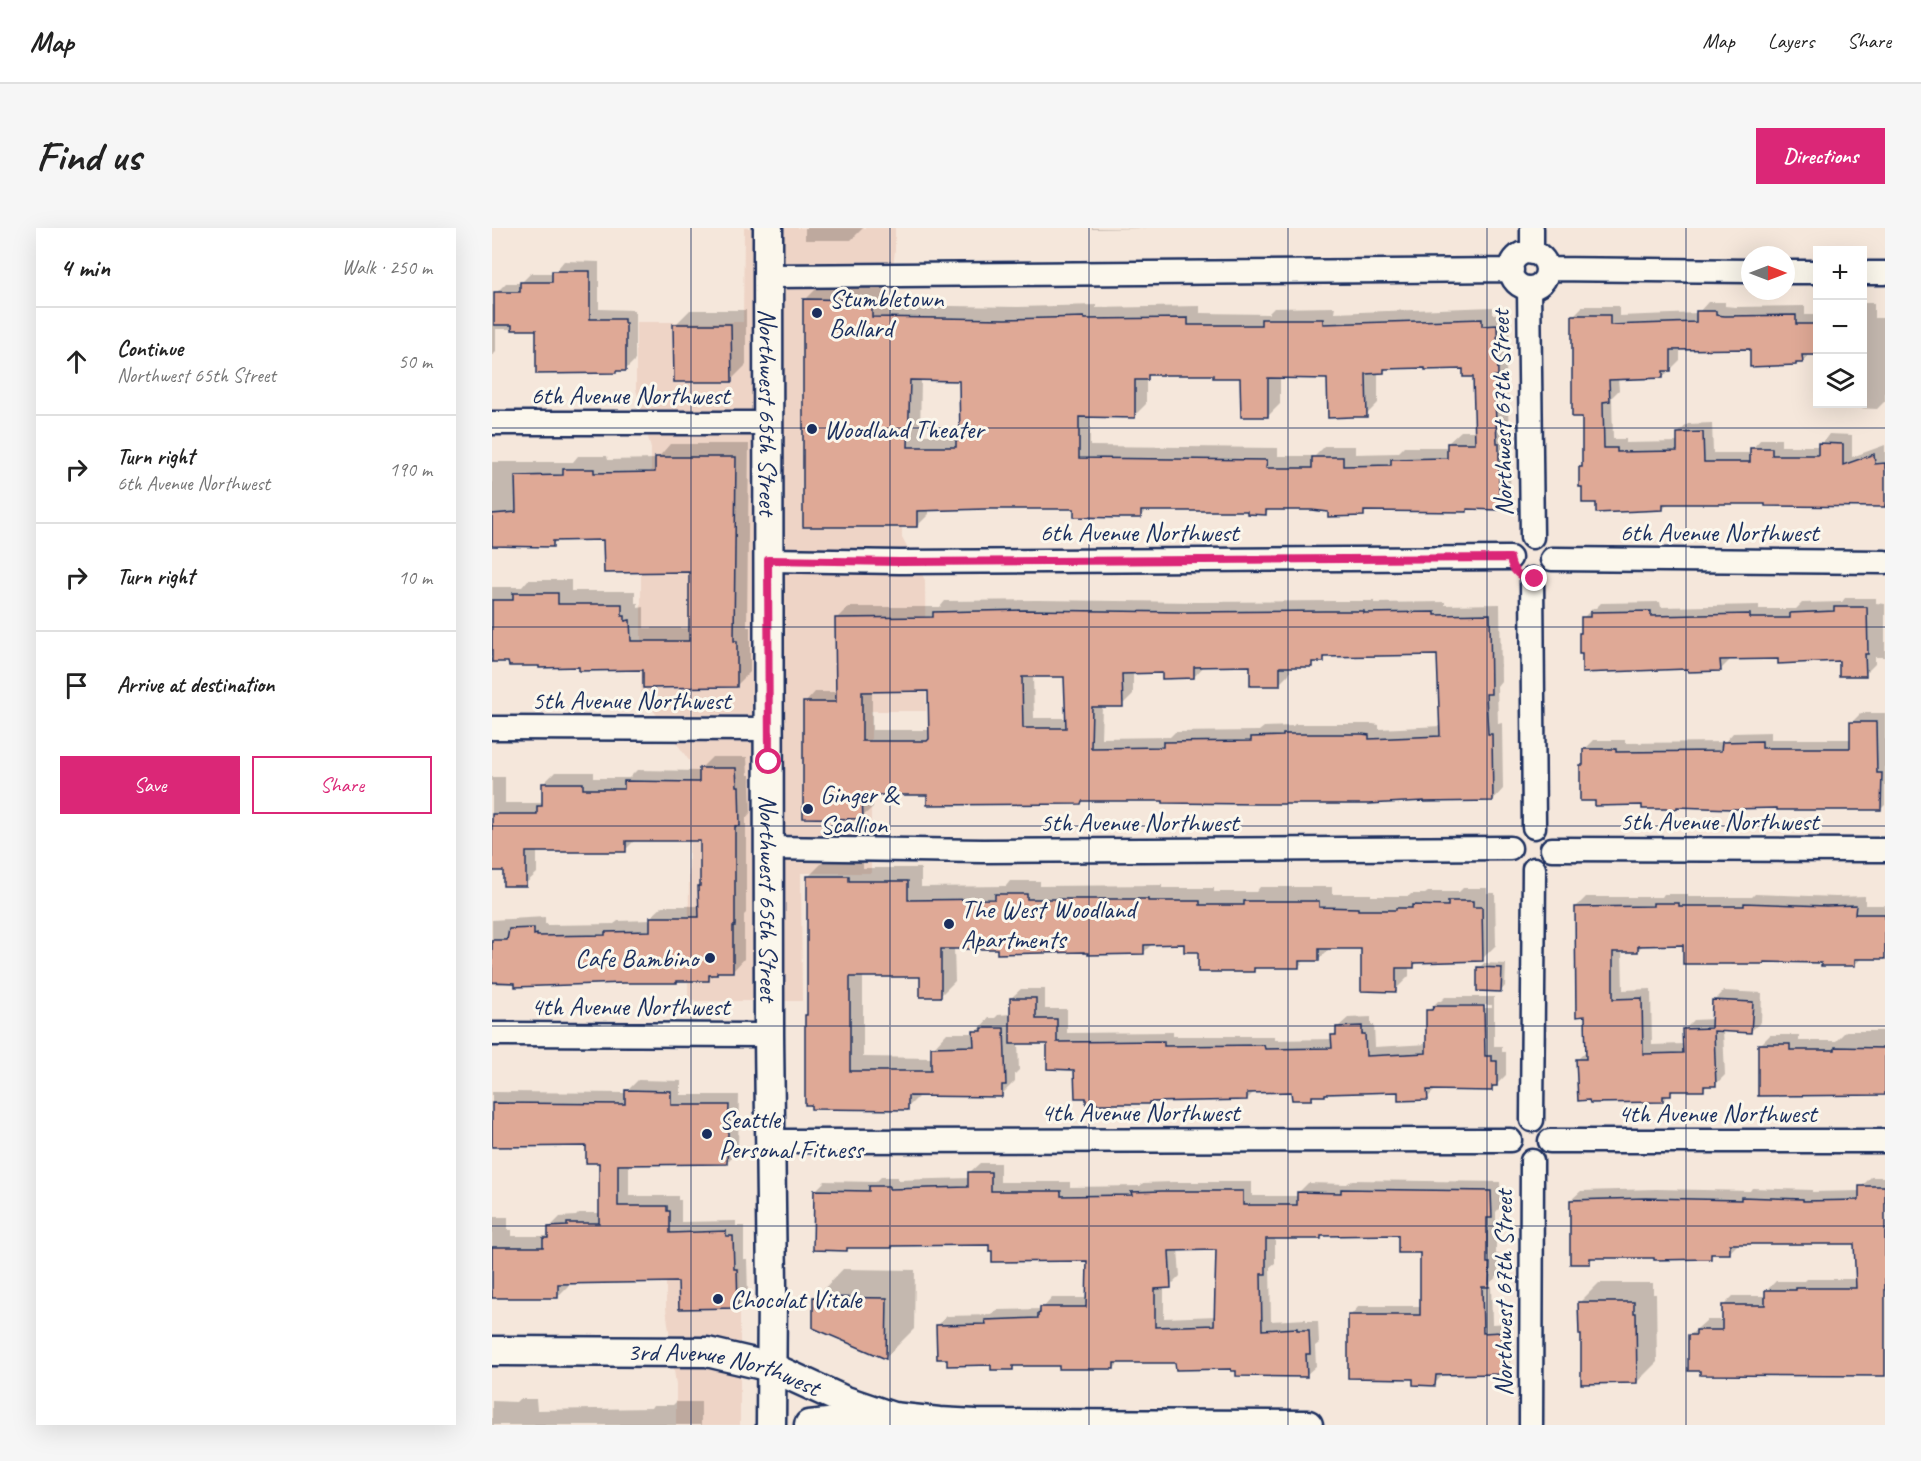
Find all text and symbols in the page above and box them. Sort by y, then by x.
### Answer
text: Map [30,24,73,59]
text: Map [1702,28,1735,54]
text: Layers [1768,28,1814,54]
text: Share [1847,28,1891,54]
button: Directions [1756,128,1885,184]
text: Find us [36,130,141,183]
north arrow [1741,246,1795,300]
map controls [1813,246,1867,408]
button: + [1813,246,1867,300]
text: 4 min [60,251,110,284]
text: Walk · 250 m [342,255,432,280]
place label: Stumbletown Ballard [829,282,945,345]
button: − [1813,300,1867,354]
marker: Stumbletown Ballard [810,306,824,320]
street label: Northwest 67th Street [1484,307,1520,516]
street label: Northwest 65th Street [752,309,785,518]
text: Continue [117,335,183,363]
icon: ahead [60,345,93,378]
text: 50 m [398,349,432,374]
button: layers [1813,354,1867,408]
text: Northwest 65th Street [117,363,276,388]
street label: 6th Avenue Northwest [531,379,732,412]
place label: Woodland Theater [824,413,986,446]
marker: Woodland Theater [805,422,819,436]
text: Turn right [117,443,194,471]
icon: right [60,453,93,486]
text: 190 m [389,457,432,482]
text: 6th Avenue Northwest [117,471,270,496]
street label: 6th Avenue Northwest [1040,516,1241,549]
street label: 6th Avenue Northwest [1620,516,1821,549]
icon: right [60,561,93,594]
text: Turn right [117,563,194,591]
text: 10 m [398,565,432,590]
route end [1521,565,1547,591]
icon: arrive [60,669,93,702]
text: Arrive at destination [117,671,274,699]
street label: 5th Avenue Northwest [532,684,733,717]
route start [755,748,781,774]
button: Save [60,756,240,814]
button: Share [252,756,432,814]
place label: Ginger & Scallion [820,778,901,841]
street label: Northwest 65th Street [752,795,785,1004]
marker: Ginger & Scallion [801,802,815,816]
street label: 5th Avenue Northwest [1620,805,1821,838]
street label: 5th Avenue Northwest [1040,806,1241,839]
place label: The West Woodland Apartments [961,893,1139,956]
marker: The West Woodland Apartments [942,917,956,931]
place label: Cafe Bambino [575,942,701,975]
marker: Cafe Bambino [703,951,717,965]
street label: 4th Avenue Northwest [531,990,732,1023]
street label: 4th Avenue Northwest [1041,1096,1242,1129]
street label: 4th Avenue Northwest [1618,1097,1819,1130]
place label: Seattle Personal Fitness [719,1103,865,1166]
marker: Seattle Personal Fitness [700,1127,714,1141]
street label: Northwest 67th Street [1487,1187,1520,1396]
place label: Chocolat Vitale [730,1283,863,1316]
marker: Chocolat Vitale [711,1292,725,1306]
street label: 3rd Avenue Northwest [627,1335,828,1405]

